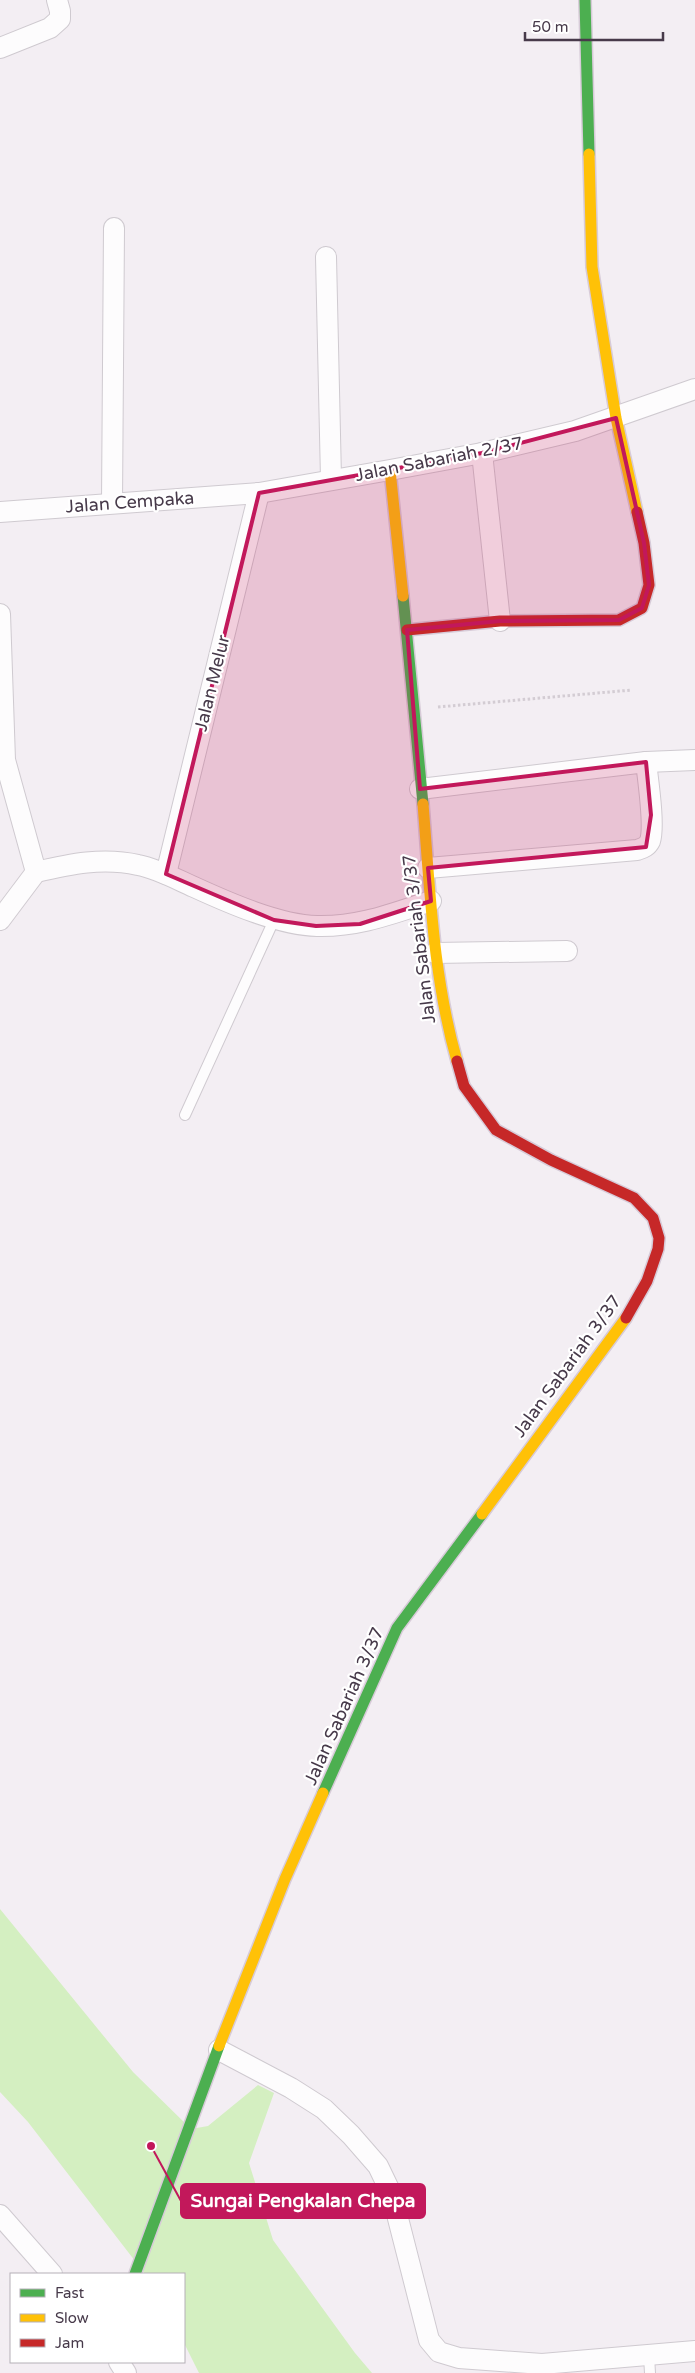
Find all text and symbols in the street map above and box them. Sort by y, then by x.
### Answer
scale bar [525,10,662,42]
text: 50 m [532,18,569,36]
street label: Jalan Sabariah 2/37 [353,432,525,486]
street label: Jalan Cempaka [65,487,195,517]
street label: Jalan Melur [189,632,235,733]
street label: Jalan Sabariah 3/37 [398,853,440,1025]
street label: Jalan Sabariah 3/37 [508,1291,626,1441]
street label: Jalan Sabariah 3/37 [299,1624,389,1788]
callout: Sungai Pengkalan Chepa [181,2184,425,2218]
text: Sungai Pengkalan Chepa [191,2190,415,2213]
legend [10,2273,185,2363]
text: Fast [55,2284,85,2302]
text: Slow [55,2309,89,2327]
text: Jam [55,2334,84,2352]

